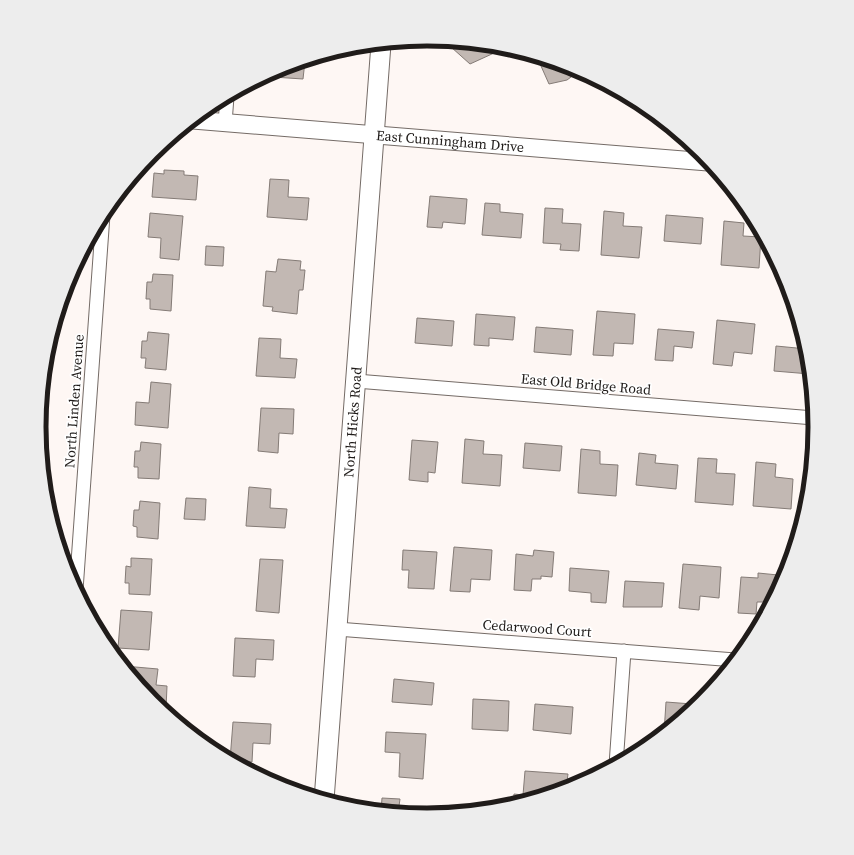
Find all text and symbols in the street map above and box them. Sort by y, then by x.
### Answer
street label: East Cunningham Drive [375,125,525,157]
street label: North Linden Avenue [59,333,89,469]
street label: North Hicks Road [338,366,367,478]
street label: East Old Bridge Road [520,368,652,400]
street label: Cedarwood Court [482,614,593,642]

